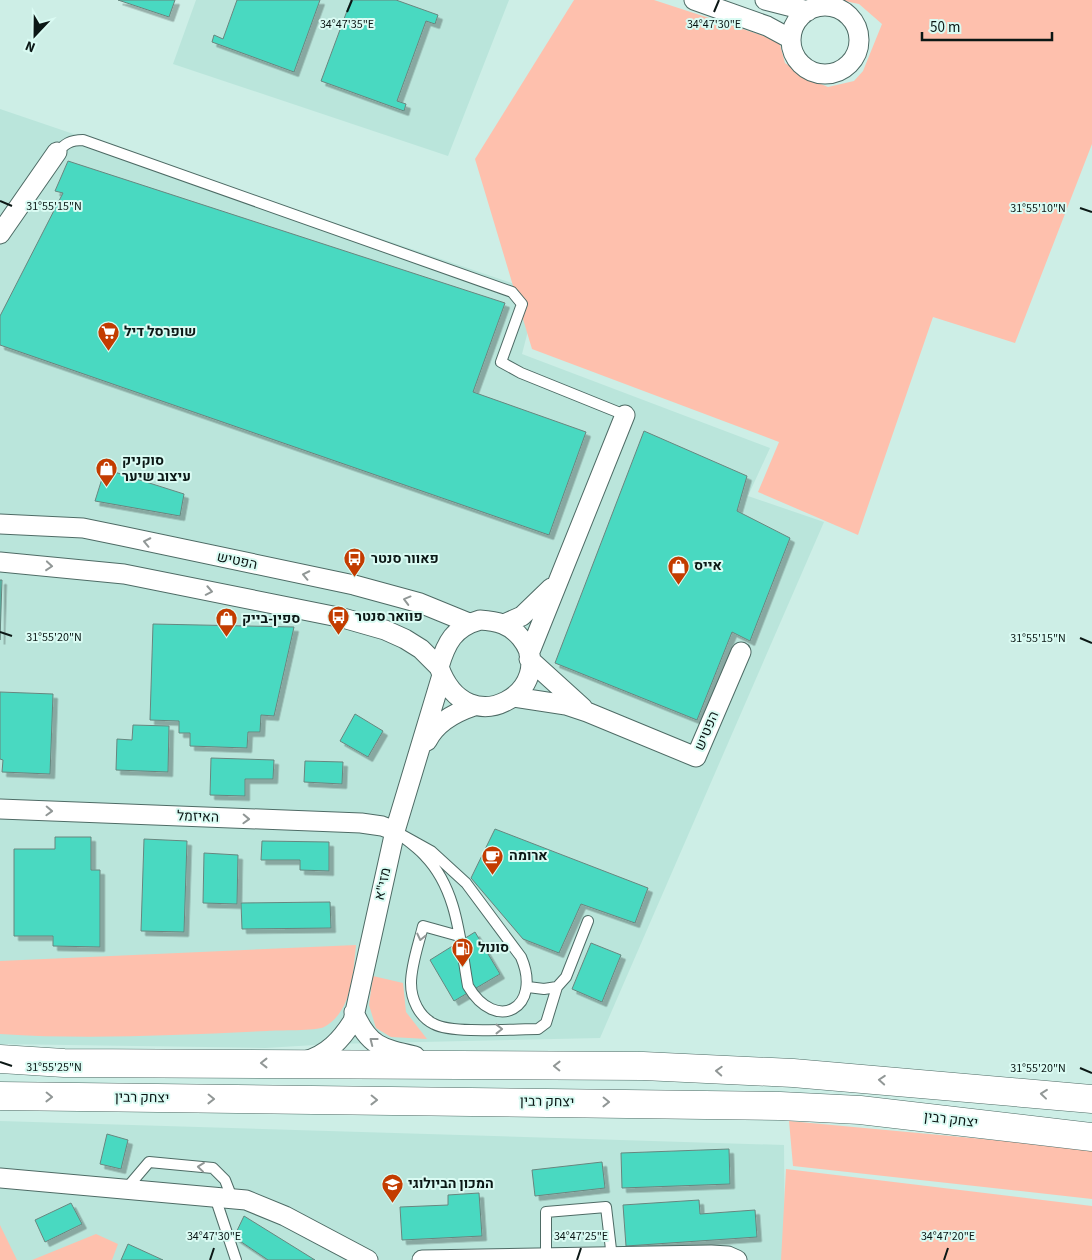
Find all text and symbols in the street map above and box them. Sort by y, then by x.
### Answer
north arrow [10,10,60,60]
scale bar [922,10,1052,42]
text: 34°47'35"E [320,16,374,33]
text: 34°47'30"E [687,16,741,33]
text: 50 m [930,17,960,38]
text: N [22,35,39,57]
text: 31°55'15"N [26,198,82,215]
text: 31°55'10"N [1010,200,1066,217]
supermarket icon: שופרסל דיל [96,320,120,351]
place label: שופרסל דיל [124,322,196,342]
place label: סוקניק עיצוב שיער [122,451,191,487]
shop icon: סוקניק עיצוב שיער [94,457,118,488]
one-way arrow [143,537,152,548]
street label: הפטיש [215,547,259,575]
bus stop icon: פאוור סנטר [343,547,367,578]
place label: פאוור סנטר [371,549,439,569]
shop icon: אייס [666,554,690,585]
place label: אייס [694,556,722,576]
one-way arrow [45,560,53,571]
one-way arrow [302,571,311,581]
one-way arrow [205,585,213,596]
one-way arrow [403,595,412,606]
bus stop icon: פוואר סנטר [327,605,351,636]
shop icon: ספין-בייק [214,607,238,638]
place label: פוואר סנטר [355,607,423,627]
place label: ספין-בייק [242,609,300,629]
text: 31°55'20"N [26,629,82,646]
text: 31°55'15"N [1010,630,1066,647]
street label: הפטיש [690,708,724,754]
one-way arrow [45,806,53,816]
street label: האיזמל [176,806,220,828]
one-way arrow [242,813,250,824]
cafe icon: ארומה [481,844,505,875]
place label: ארומה [509,846,548,866]
street label: מזי"א [370,866,396,902]
one-way arrow [416,933,427,942]
fuel station icon: סונול [450,936,474,967]
place label: סונול [478,938,509,958]
one-way arrow [496,1024,504,1034]
one-way arrow [370,1038,379,1047]
one-way arrow [260,1058,268,1068]
text: 31°55'25"N [26,1059,82,1076]
one-way arrow [553,1060,561,1071]
text: 31°55'20"N [1010,1060,1066,1077]
one-way arrow [715,1066,723,1077]
one-way arrow [877,1075,885,1086]
street label: יצחק רבין [115,1088,169,1108]
one-way arrow [1039,1089,1047,1100]
one-way arrow [45,1092,53,1102]
street label: יצחק רבין [520,1092,574,1112]
one-way arrow [208,1094,215,1104]
one-way arrow [370,1095,378,1105]
one-way arrow [602,1097,610,1107]
street label: יצחק רבין [923,1107,979,1133]
one-way arrow [196,1162,204,1173]
school or university icon: המכון הביולוגי [380,1172,404,1203]
place label: המכון הביולוגי [408,1174,494,1194]
text: 34°47'30"E [187,1228,241,1245]
text: 34°47'25"E [554,1228,608,1245]
text: 34°47'20"E [921,1228,975,1245]

